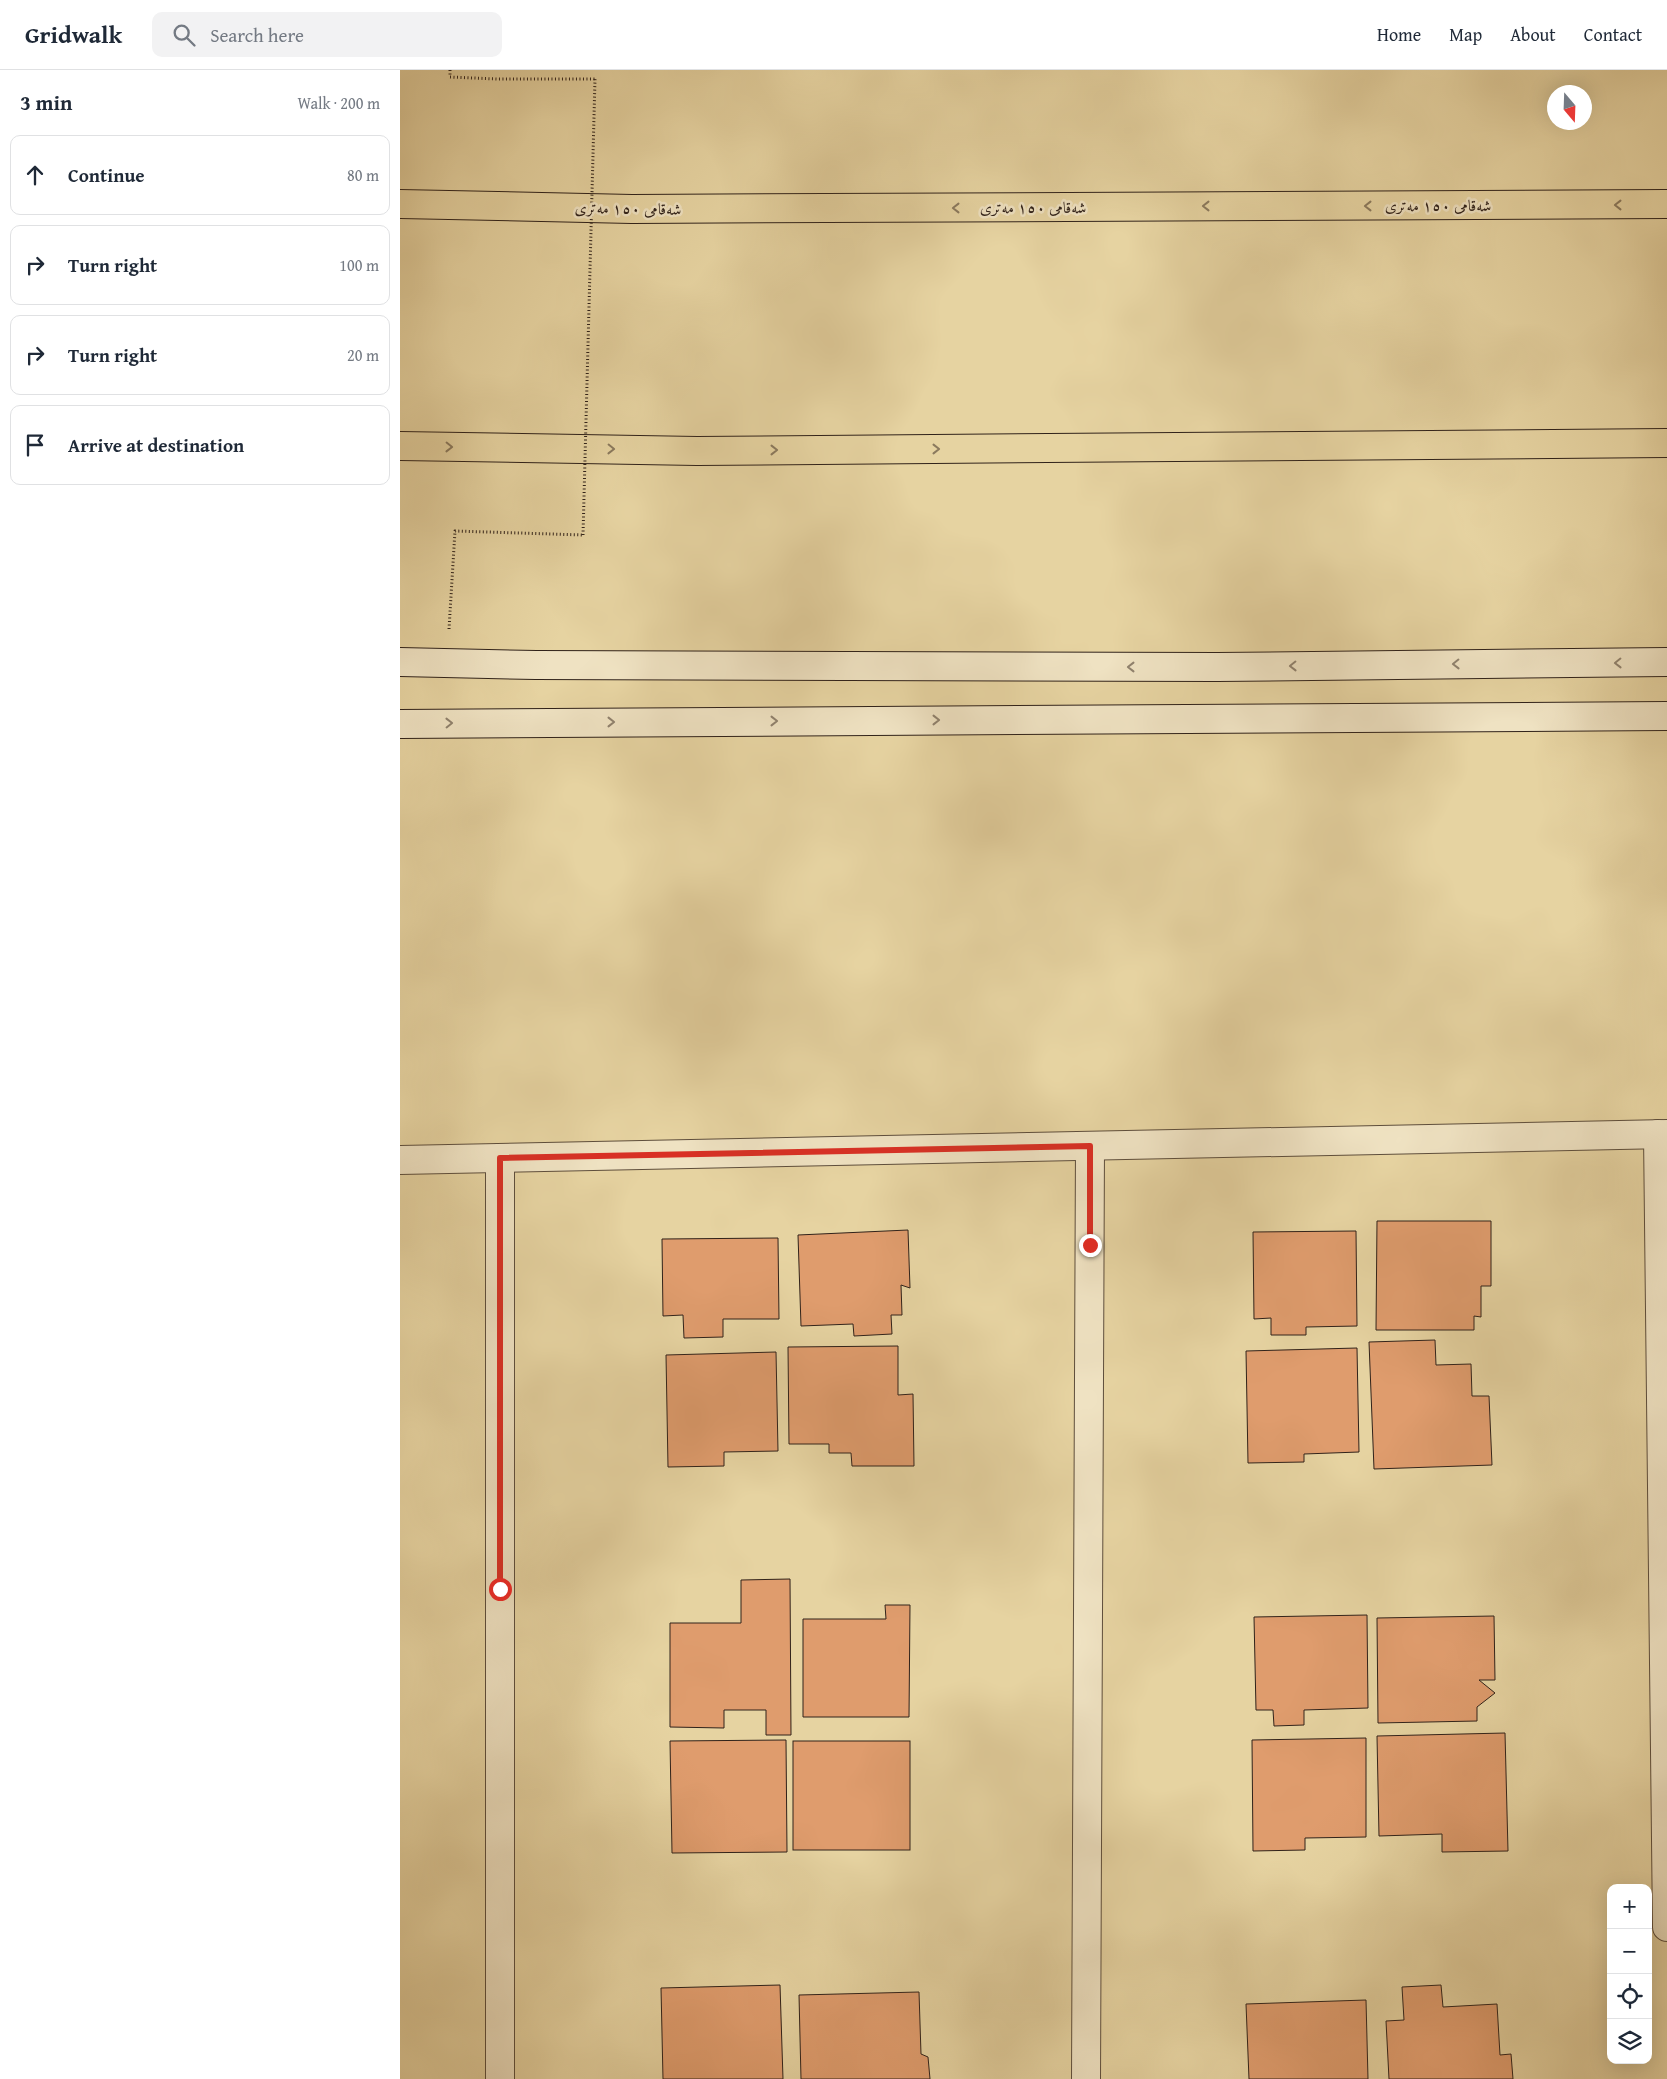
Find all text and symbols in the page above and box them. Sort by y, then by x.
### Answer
search box [152,12,502,57]
text: Gridwalk [25,17,122,52]
icon: search [170,21,198,49]
text: Search here [210,21,304,49]
text: Home [1377,21,1421,48]
text: Map [1449,21,1482,48]
text: About [1510,21,1556,48]
text: Contact [1584,21,1642,48]
north arrow [1547,85,1592,130]
text: 3 min [20,87,72,118]
text: Walk · 200 m [297,91,380,115]
icon: ahead [21,161,49,189]
text: Continue [68,161,145,189]
text: 80 m [347,163,379,187]
street label: شەقامی ١٥٠ مەتری [1385,193,1491,217]
street label: شەقامی ١٥٠ مەتری [574,195,682,221]
street label: شەقامی ١٥٠ مەتری [980,195,1086,219]
one-way arrow [1614,200,1622,210]
one-way arrow [1202,201,1210,211]
one-way arrow [1364,201,1372,211]
one-way arrow [952,202,960,213]
icon: right [21,251,49,279]
text: Turn right [68,251,157,279]
text: 100 m [339,253,379,277]
icon: right [21,341,49,369]
text: Turn right [68,341,157,369]
text: 20 m [347,343,379,367]
icon: arrive [21,431,49,459]
text: Arrive at destination [68,431,244,459]
one-way arrow [445,442,453,452]
one-way arrow [608,444,615,454]
one-way arrow [932,444,940,454]
one-way arrow [770,445,778,455]
one-way arrow [1614,657,1622,668]
one-way arrow [1452,659,1460,669]
one-way arrow [1289,661,1297,671]
one-way arrow [1127,662,1134,672]
one-way arrow [932,715,940,725]
one-way arrow [770,716,778,726]
one-way arrow [608,717,615,727]
one-way arrow [445,718,453,728]
route end [1079,1234,1102,1257]
route start [489,1578,512,1601]
map controls [1607,1884,1652,2064]
button: + [1607,1884,1652,1929]
button: − [1607,1929,1652,1974]
button: locate [1607,1974,1652,2019]
button: layers [1607,2019,1652,2064]

